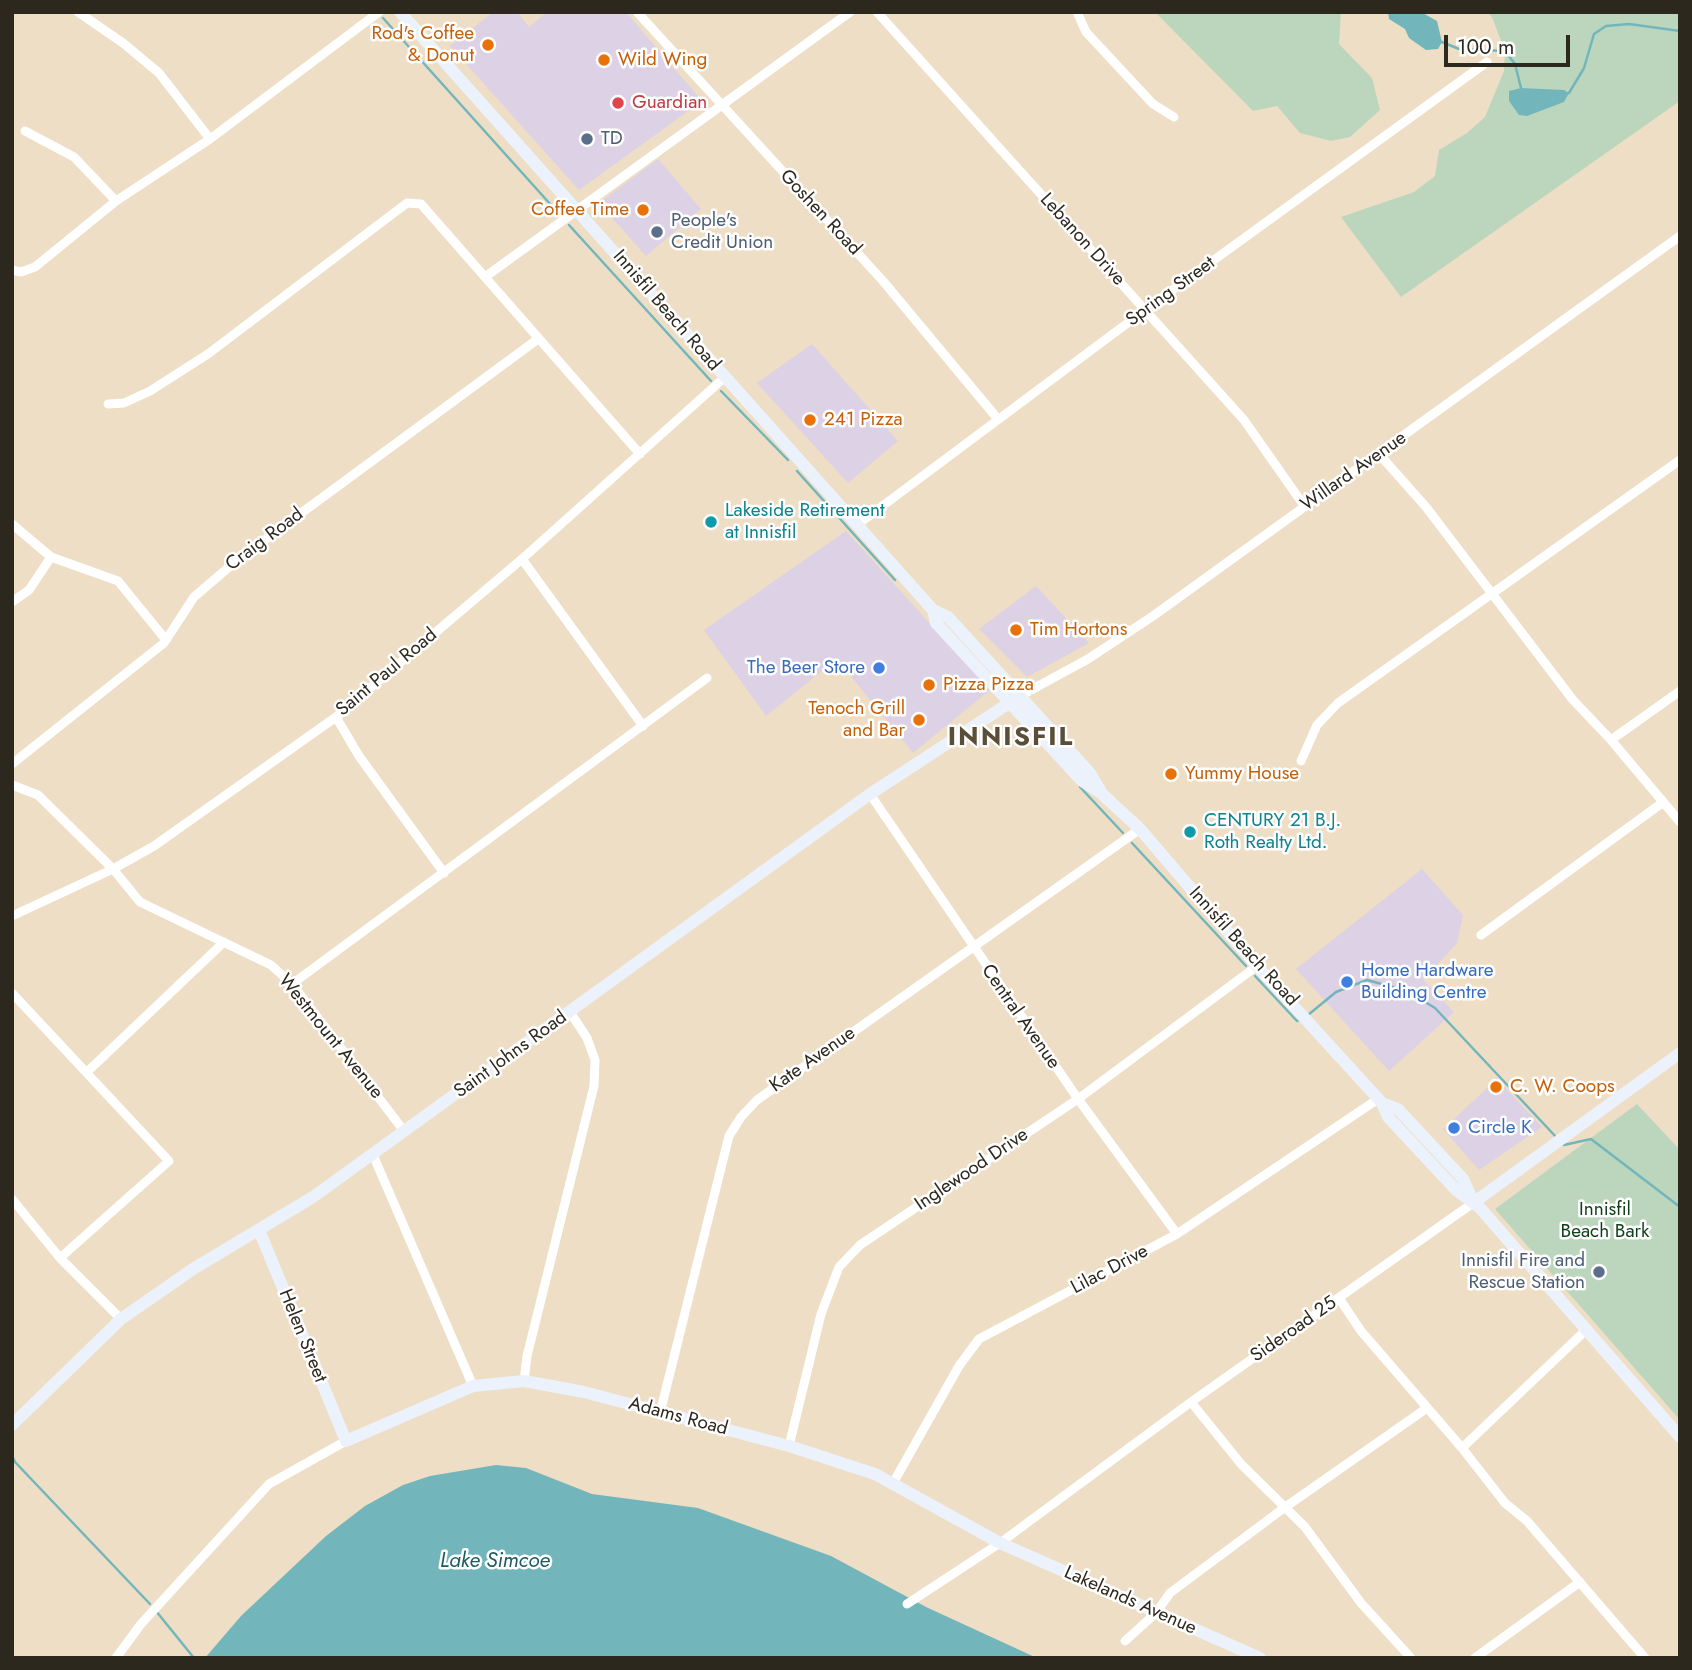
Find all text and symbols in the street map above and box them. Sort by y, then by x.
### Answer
scale bar [1447,21,1573,65]
place label: Rod's Coffee & Donut [371,23,474,67]
text: 100 m [1457,32,1514,62]
marker: Rod's Coffee & Donut [480,37,496,53]
place label: Wild Wing [618,49,707,71]
marker: Wild Wing [596,52,612,68]
place label: Guardian [632,92,707,114]
marker: Guardian [610,95,626,111]
place label: TD [601,128,623,150]
marker: TD [579,131,595,147]
street label: Goshen Road [774,165,866,261]
street label: Lebanon Drive [1035,189,1129,291]
place label: Coffee Time [531,199,629,221]
marker: Coffee Time [635,202,651,218]
place label: People's Credit Union [671,210,773,254]
marker: People's Credit Union [649,224,665,240]
street label: Innisfil Beach Road [607,246,725,376]
street label: Spring Street [1122,252,1220,332]
place label: 241 Pizza [824,409,903,431]
marker: 241 Pizza [802,412,818,428]
street label: Willard Avenue [1297,427,1411,517]
place label: Lakeside Retirement at Innisfil [725,500,885,544]
street label: Craig Road [222,503,308,577]
marker: Lakeside Retirement at Innisfil [703,514,719,530]
place label: Tim Hortons [1030,619,1127,641]
marker: Tim Hortons [1008,622,1024,638]
street label: Saint Paul Road [332,624,442,722]
place label: The Beer Store [747,657,865,679]
marker: The Beer Store [871,660,887,676]
place label: Pizza Pizza [943,674,1034,696]
marker: Pizza Pizza [921,677,937,693]
place label: Tenoch Grill and Bar [808,698,905,742]
marker: Tenoch Grill and Bar [911,712,927,728]
district label: INNISFIL [949,723,1073,755]
place label: Yummy House [1185,763,1299,785]
marker: Yummy House [1163,766,1179,782]
place label: CENTURY 21 B.J. Roth Realty Ltd. [1204,810,1341,854]
marker: CENTURY 21 B.J. Roth Realty Ltd. [1182,824,1198,840]
street label: Innisfil Beach Road [1183,883,1303,1011]
street label: Central Avenue [976,960,1064,1074]
place label: Home Hardware Building Centre [1361,960,1493,1004]
street label: Westmount Avenue [273,970,387,1104]
marker: Home Hardware Building Centre [1339,974,1355,990]
street label: Saint Johns Road [450,1006,572,1104]
street label: Kate Avenue [766,1022,860,1098]
place label: C. W. Coops [1510,1076,1615,1098]
marker: C. W. Coops [1488,1079,1504,1095]
place label: Circle K [1468,1117,1532,1139]
marker: Circle K [1446,1120,1462,1136]
street label: Inglewood Drive [911,1124,1033,1216]
park label: Innisfil Beach Bark [1561,1199,1649,1243]
street label: Lilac Drive [1068,1240,1152,1300]
place label: Innisfil Fire and Rescue Station [1461,1250,1585,1294]
marker: Innisfil Fire and Rescue Station [1591,1264,1607,1280]
street label: Helen Street [273,1286,331,1386]
street label: Sideroad 25 [1247,1292,1341,1368]
street label: Adams Road [626,1393,730,1441]
water label: Lake Simcoe [440,1549,550,1575]
street label: Lakelands Avenue [1060,1562,1200,1640]

